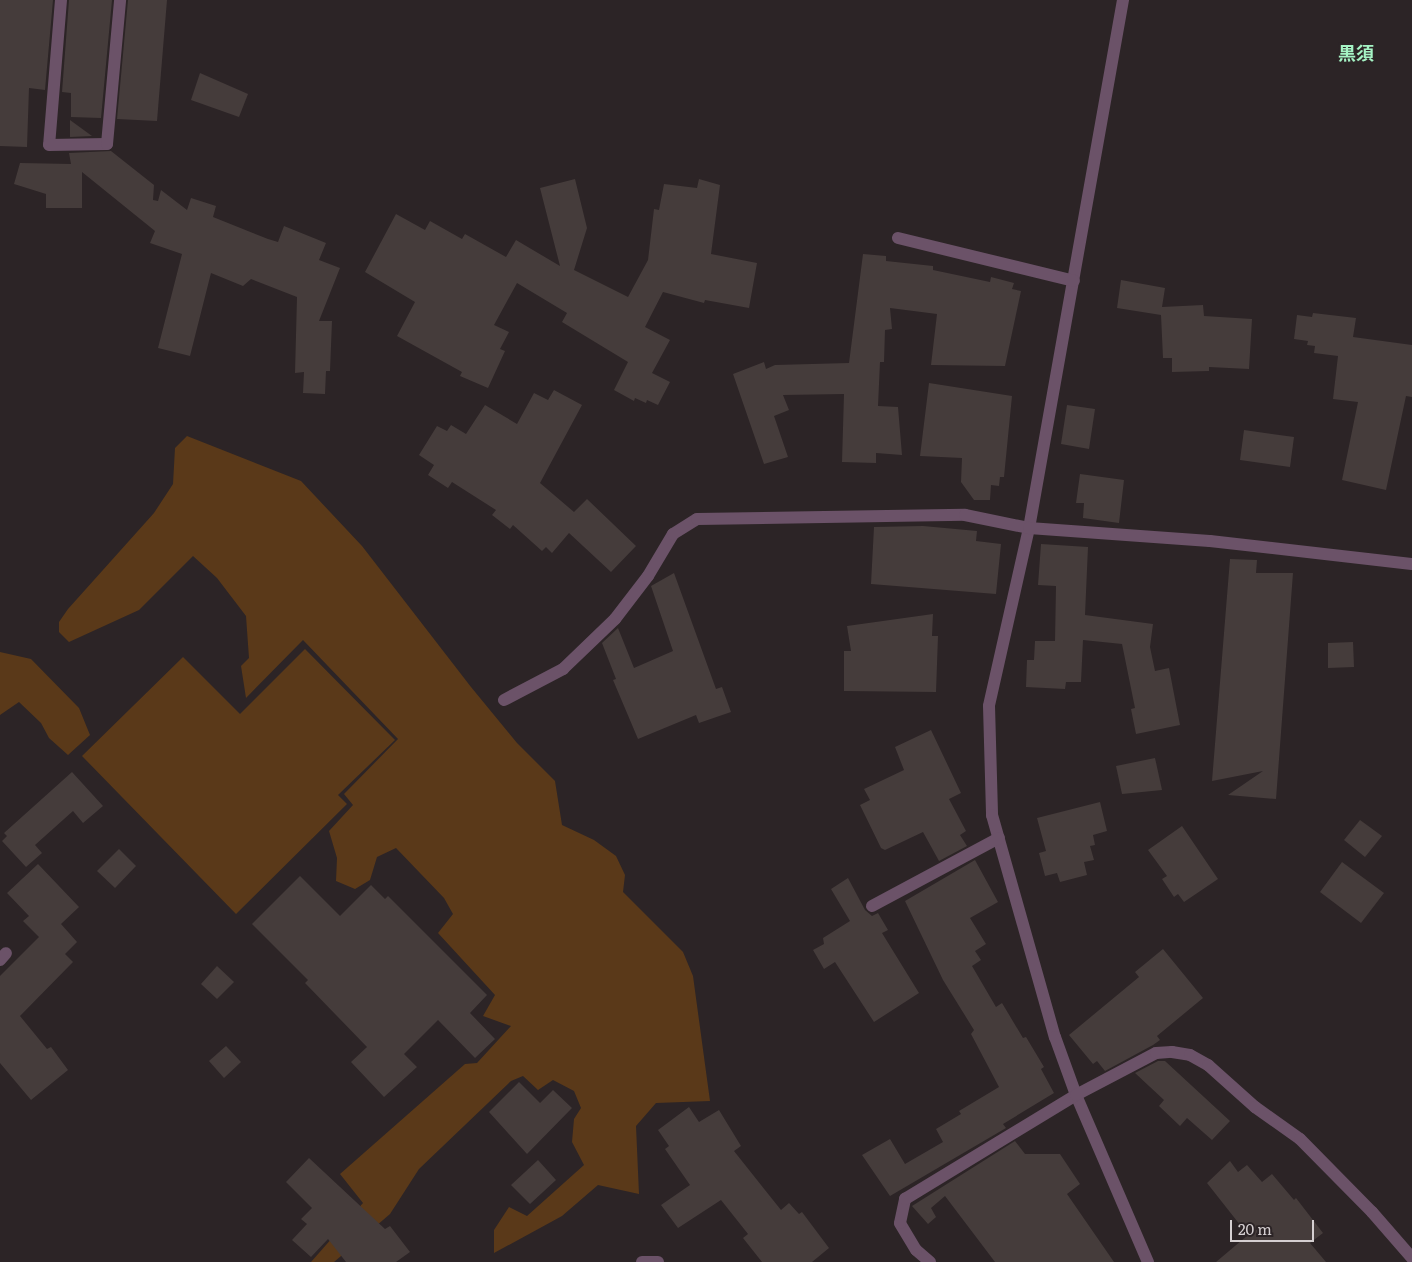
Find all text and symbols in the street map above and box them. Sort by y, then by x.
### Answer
district label: 黒須 [1338,42,1374,64]
scale bar [1232,1210,1316,1242]
text: 20 m [1238,1217,1272,1240]

